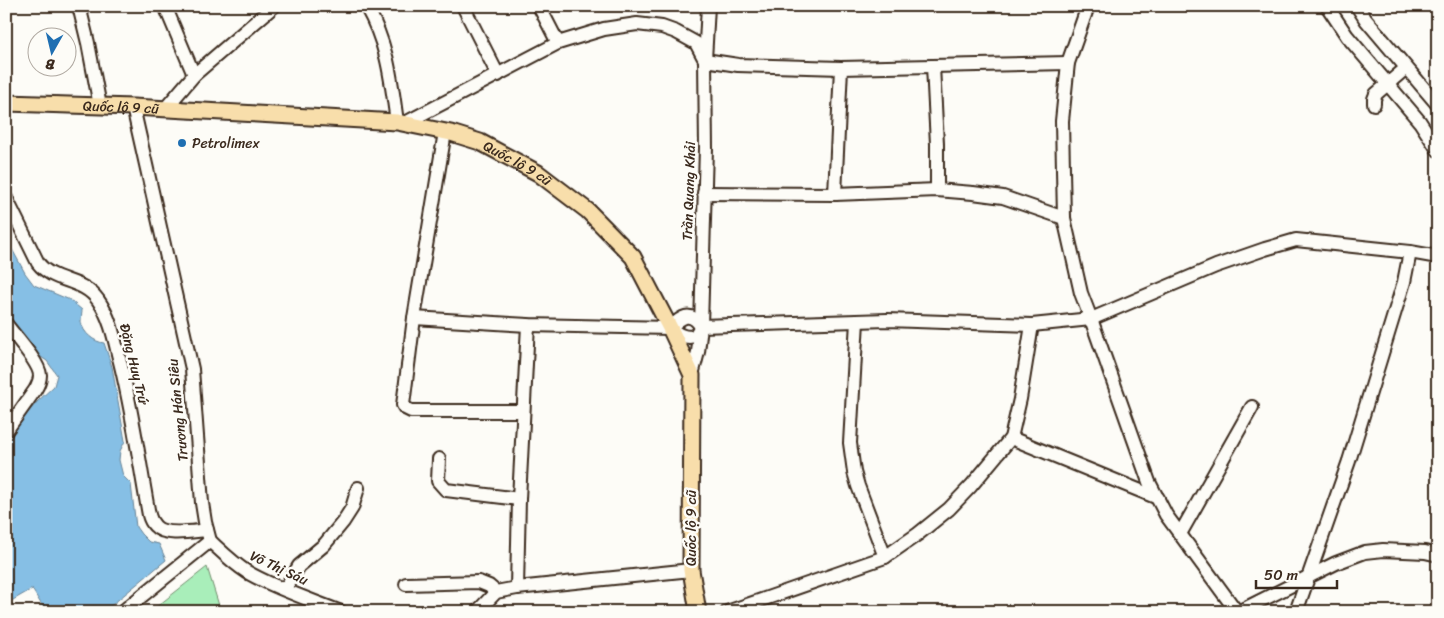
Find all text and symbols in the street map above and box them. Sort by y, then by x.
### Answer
north arrow [28,28,78,78]
text: B [44,51,56,77]
street label: Quốc lộ 9 cũ [83,93,160,121]
place label: Petrolimex [192,131,260,156]
street label: Quốc lộ 9 cũ [479,133,558,192]
marker: Petrolimex [176,137,188,149]
street label: Trần Quang Khải [675,140,703,241]
street label: Đặng Huy Trứ [112,321,156,408]
street label: Trương Hán Siêu [160,357,196,463]
street label: Quốc lộ 9 cũ [679,490,704,566]
street label: Võ Thị Sáu [246,544,313,593]
scale bar [1256,558,1338,590]
text: 50 m [1264,562,1299,588]

